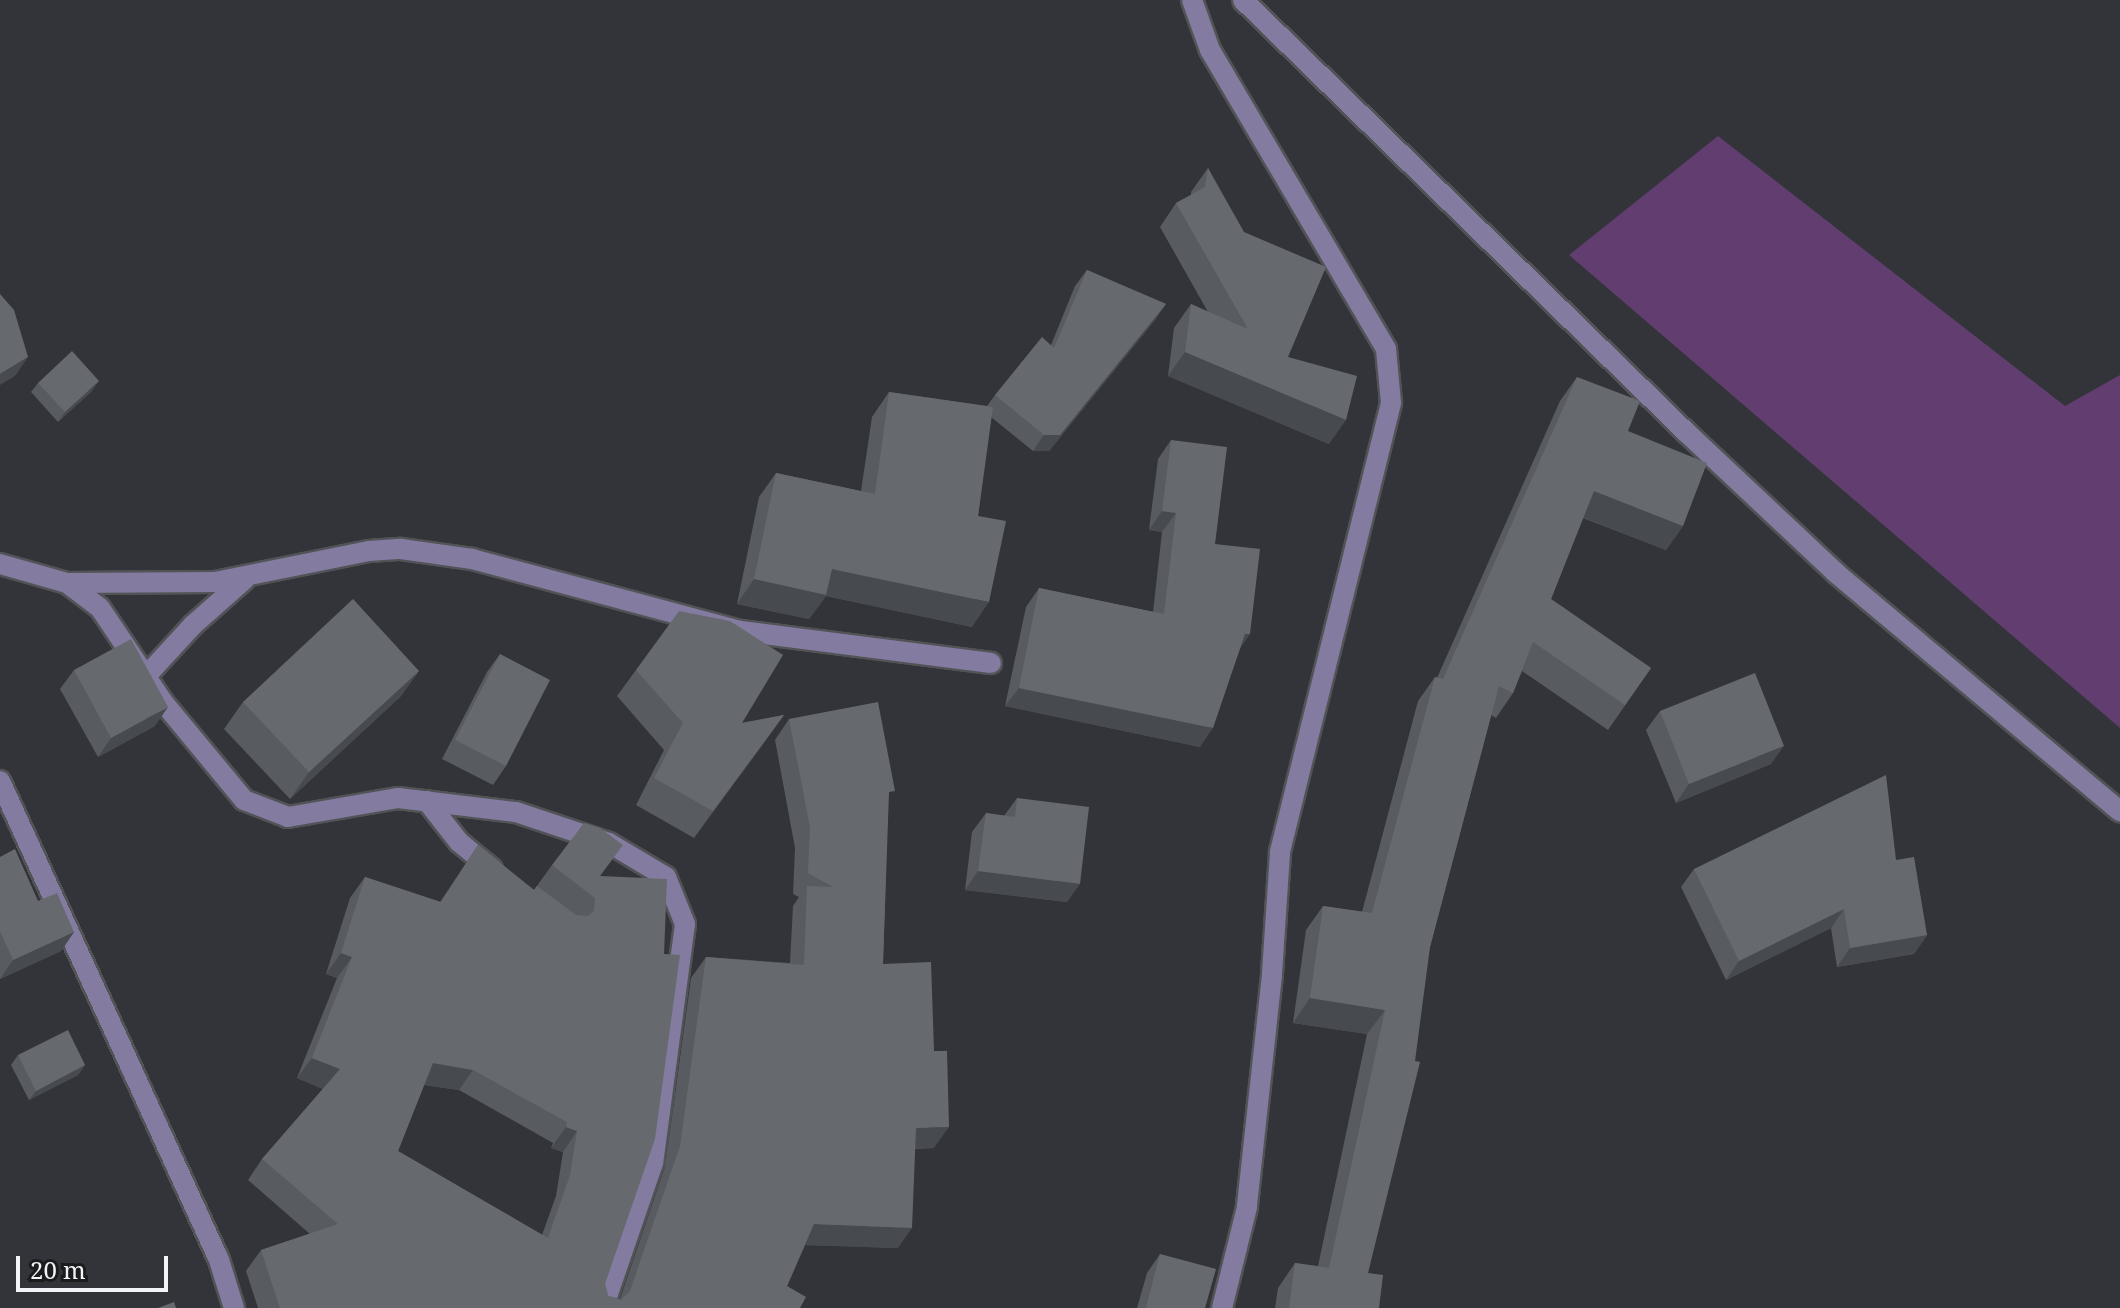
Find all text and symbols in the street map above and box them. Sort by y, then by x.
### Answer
scale bar [20,1240,172,1290]
text: 20 m [30,1253,86,1286]

